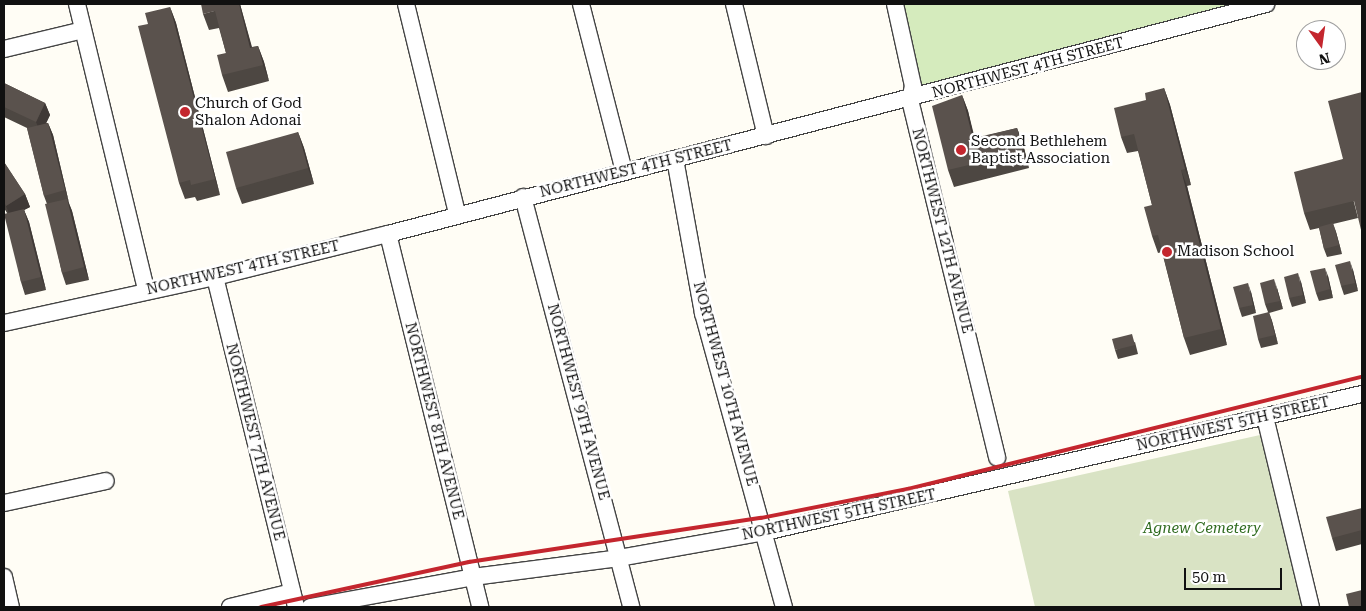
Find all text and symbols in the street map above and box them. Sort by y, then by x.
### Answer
north arrow [1296,20,1346,70]
street label: NORTHWEST 4TH STREET [930,34,1126,102]
text: N [1317,50,1332,68]
place label: Church of God Shalon Adonai [195,94,302,129]
marker: Church of God Shalon Adonai [179,106,191,118]
street label: NORTHWEST 12TH AVENUE [908,126,976,336]
place label: Second Bethlehem Baptist Association [971,132,1110,167]
street label: NORTHWEST 4TH STREET [538,136,734,202]
marker: Second Bethlehem Baptist Association [955,144,967,156]
street label: NORTHWEST 4TH STREET [145,237,341,299]
place label: Madison School [1177,243,1294,261]
marker: Madison School [1161,246,1173,258]
street label: NORTHWEST 10TH AVENUE [689,280,761,488]
street label: NORTHWEST 9TH AVENUE [543,302,613,502]
street label: NORTHWEST 8TH AVENUE [401,321,467,521]
street label: NORTHWEST 7TH AVENUE [222,342,288,542]
street label: NORTHWEST 5TH STREET [1135,393,1331,455]
street label: NORTHWEST 5TH STREET [740,486,938,544]
park label: Agnew Cemetery [1143,520,1261,538]
scale bar [1186,558,1284,590]
text: 50 m [1192,568,1226,586]

